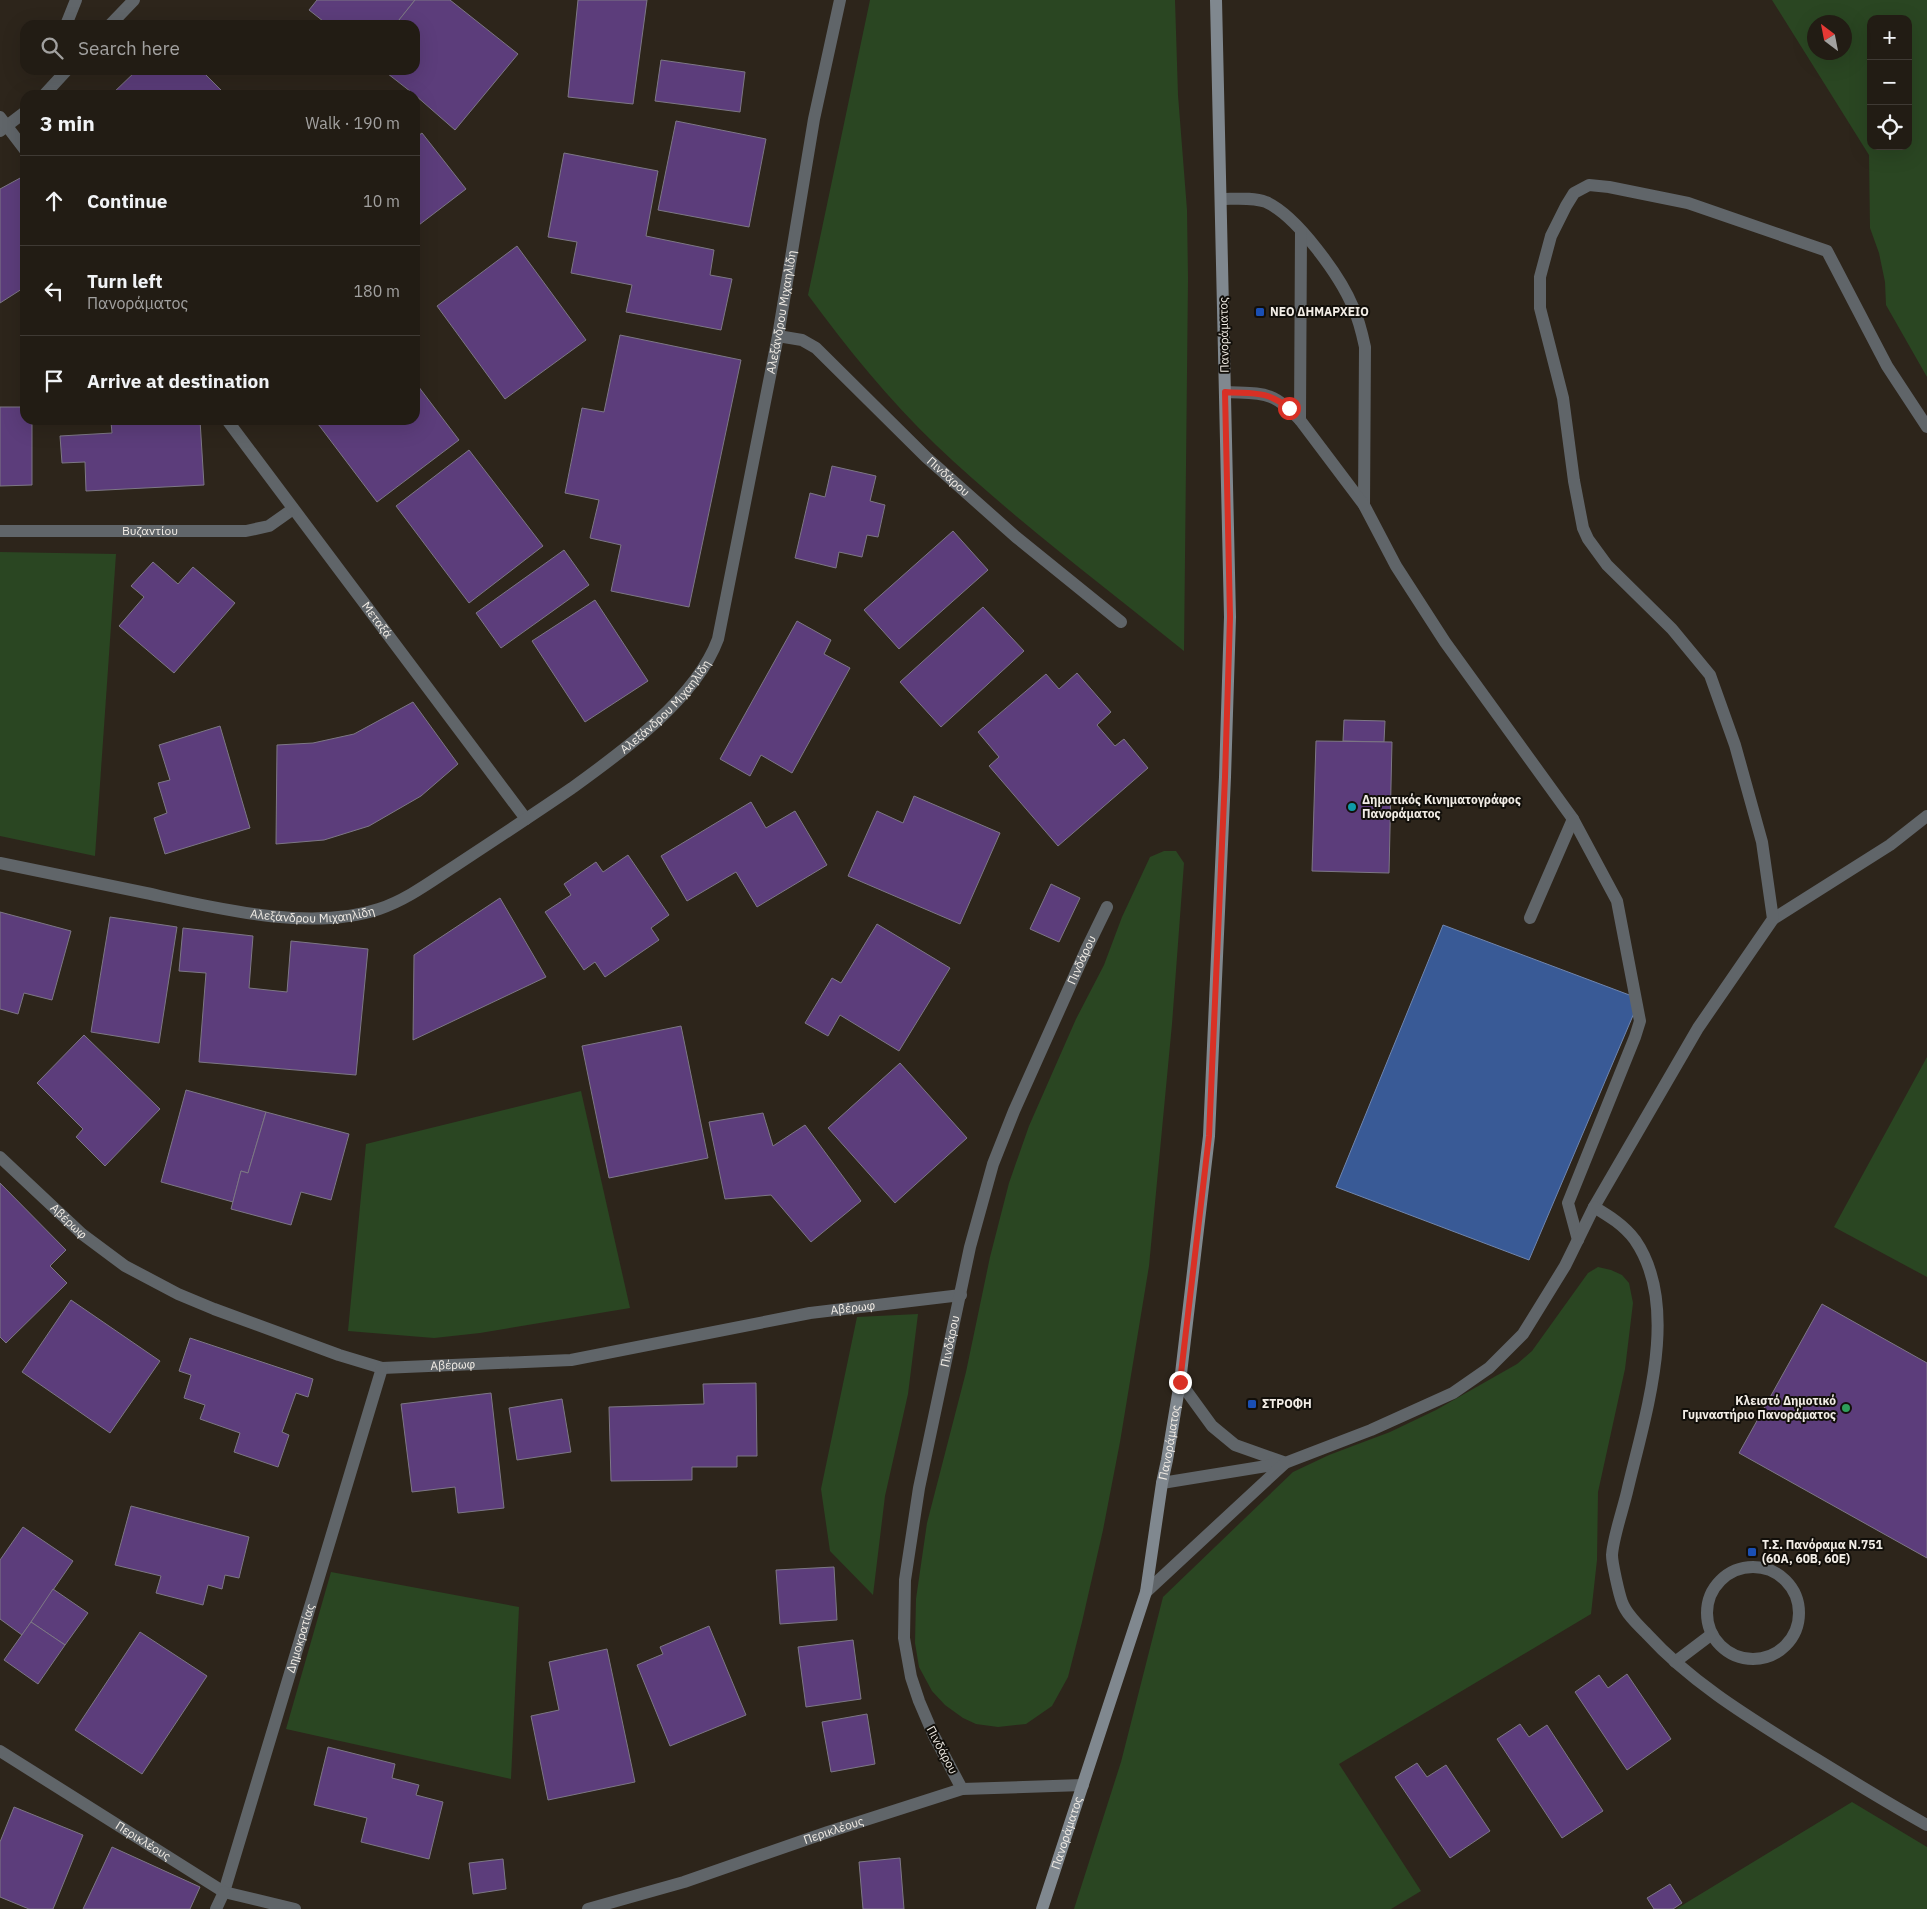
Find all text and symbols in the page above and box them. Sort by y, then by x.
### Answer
north arrow [1807,15,1852,60]
map controls [1867,15,1912,150]
button: + [1867,15,1912,60]
search box [20,20,420,75]
icon: search [38,34,66,62]
text: Search here [78,36,180,60]
button: − [1867,60,1912,105]
button: locate [1867,105,1912,150]
text: 3 min [40,109,95,137]
text: Walk · 190 m [305,113,400,133]
icon: ahead [40,187,68,215]
text: Continue [87,189,167,213]
text: 10 m [363,191,400,211]
street label: Aλεξάνδρου Mιχαηλίδη [763,249,799,375]
text: Turn left [87,269,163,293]
icon: left [40,277,68,305]
text: 180 m [353,281,400,301]
text: Πανοράματος [87,293,188,313]
street label: Πανοράματος [1215,297,1232,373]
place label: ΝΕΟ ΔΗΜΑΡΧΕΙΟ [1270,304,1369,319]
marker: ΝΕΟ ΔΗΜΑΡΧΕΙΟ [1254,306,1266,318]
icon: arrive [40,367,68,395]
text: Arrive at destination [87,369,270,393]
route start [1278,397,1301,420]
street label: Πινδάρου [924,453,973,499]
street label: Βυζαντίου [122,523,178,538]
street label: Μεταξά [359,598,396,641]
street label: Aλεξάνδρου Mιχαηλίδη [617,657,714,757]
place label: Δημοτικός Κινηματογράφος Πανοράματος [1362,792,1521,821]
marker: Δημοτικός Κινηματογράφος Πανοράματος [1346,801,1358,813]
street label: Aλεξάνδρου Mιχαηλίδη [249,903,376,926]
street label: Πινδάρου [1064,933,1099,987]
street label: Αβέρωφ [47,1200,90,1242]
street label: Αβέρωφ [830,1297,876,1318]
street label: Πινδάρου [937,1314,962,1368]
street label: Αβέρωφ [430,1356,476,1373]
route end [1169,1371,1192,1394]
place label: Κλειστό Δημοτικό Γυμναστήριο Πανοράματος [1682,1393,1836,1422]
place label: ΣΤΡΟΦΗ [1262,1396,1312,1411]
marker: ΣΤΡΟΦΗ [1246,1398,1258,1410]
marker: Κλειστό Δημοτικό Γυμναστήριο Πανοράματος [1840,1402,1852,1414]
street label: Πανοράματος [1155,1404,1183,1481]
place label: Τ.Σ. Πανόραμα Ν.751 (60A, 60B, 60E) [1762,1537,1883,1566]
marker: Τ.Σ. Πανόραμα Ν.751 (60A, 60B, 60E) [1746,1546,1758,1558]
street label: Δημοκρατίας [283,1601,318,1675]
street label: Πινδάρου [924,1723,961,1776]
street label: Πανοράματος [1047,1794,1085,1871]
street label: Περικλέους [801,1813,866,1847]
street label: Περικλέους [113,1818,174,1864]

